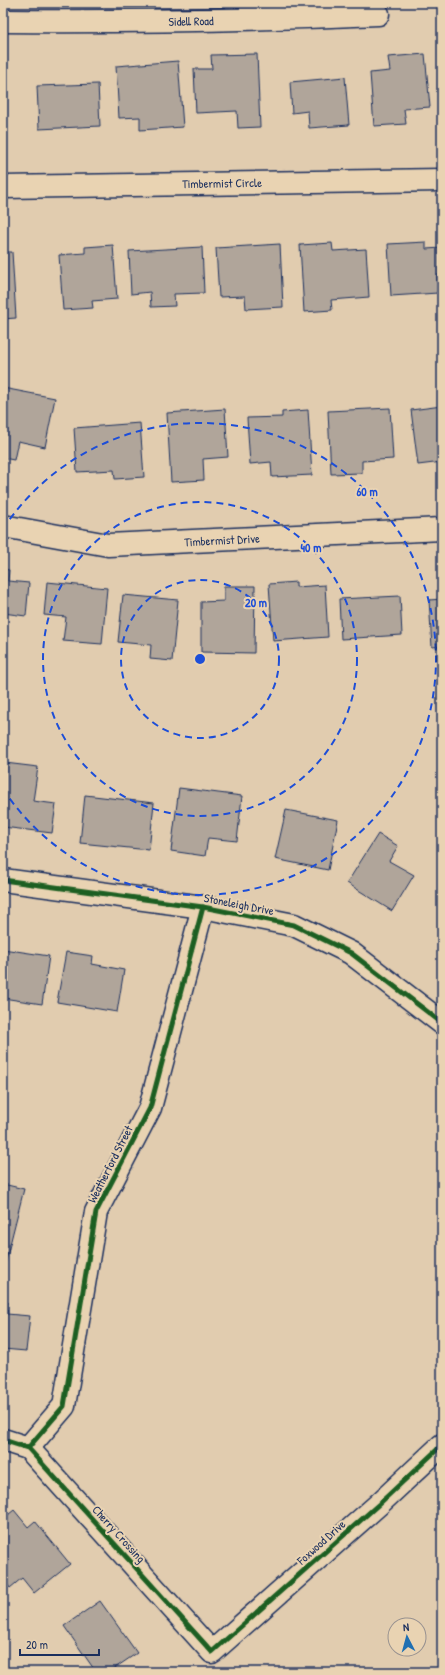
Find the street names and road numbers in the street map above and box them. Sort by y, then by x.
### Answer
street label: Sidell Road [168,12,214,30]
street label: Timbermist Circle [182,174,262,192]
street label: Timbermist Drive [184,530,260,550]
street label: Stoneleigh Drive [202,889,276,919]
street label: Weatherford Street [83,1122,137,1206]
street label: Cherry Crossing [89,1501,149,1567]
street label: Foxwood Drive [292,1515,349,1569]

